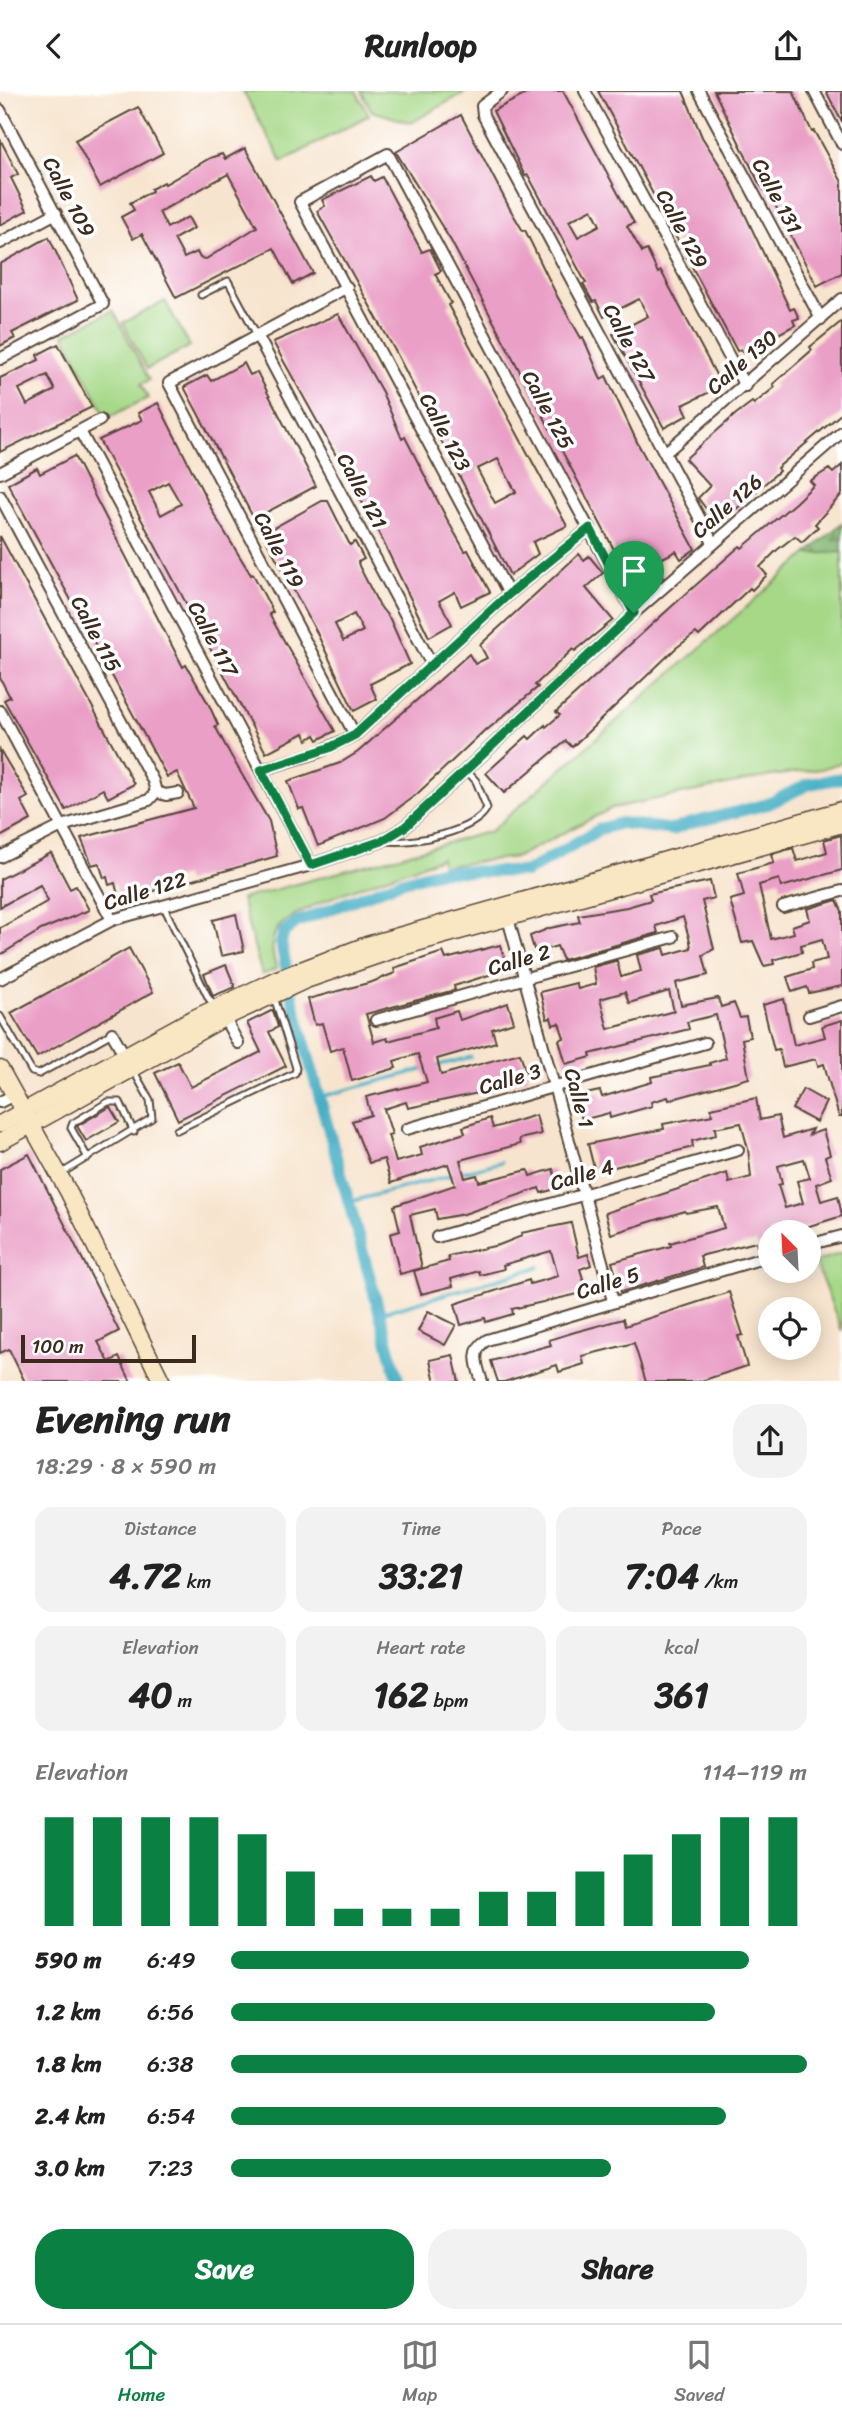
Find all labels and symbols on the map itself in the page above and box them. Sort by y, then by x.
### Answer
street label: Calle 109 [32,150,106,244]
street label: Calle 131 [741,151,813,241]
street label: Calle 129 [645,182,719,276]
street label: Calle 127 [592,297,667,391]
street label: Calle 130 [697,320,787,404]
street label: Calle 125 [511,363,585,457]
street label: Calle 123 [408,386,482,479]
street label: Calle 121 [326,446,398,536]
street label: Calle 126 [682,464,772,548]
street label: Calle 119 [243,505,315,596]
pin [604,541,664,613]
street label: Calle 115 [60,589,132,680]
street label: Calle 117 [177,594,250,686]
street label: Calle 122 [99,860,191,922]
street label: Calle 2 [483,933,555,987]
street label: Calle 3 [474,1052,546,1106]
street label: Calle 1 [553,1064,605,1132]
street label: Calle 4 [546,1148,618,1202]
north arrow [758,1220,821,1283]
street label: Calle 5 [572,1255,645,1311]
scale bar [21,1332,196,1364]

